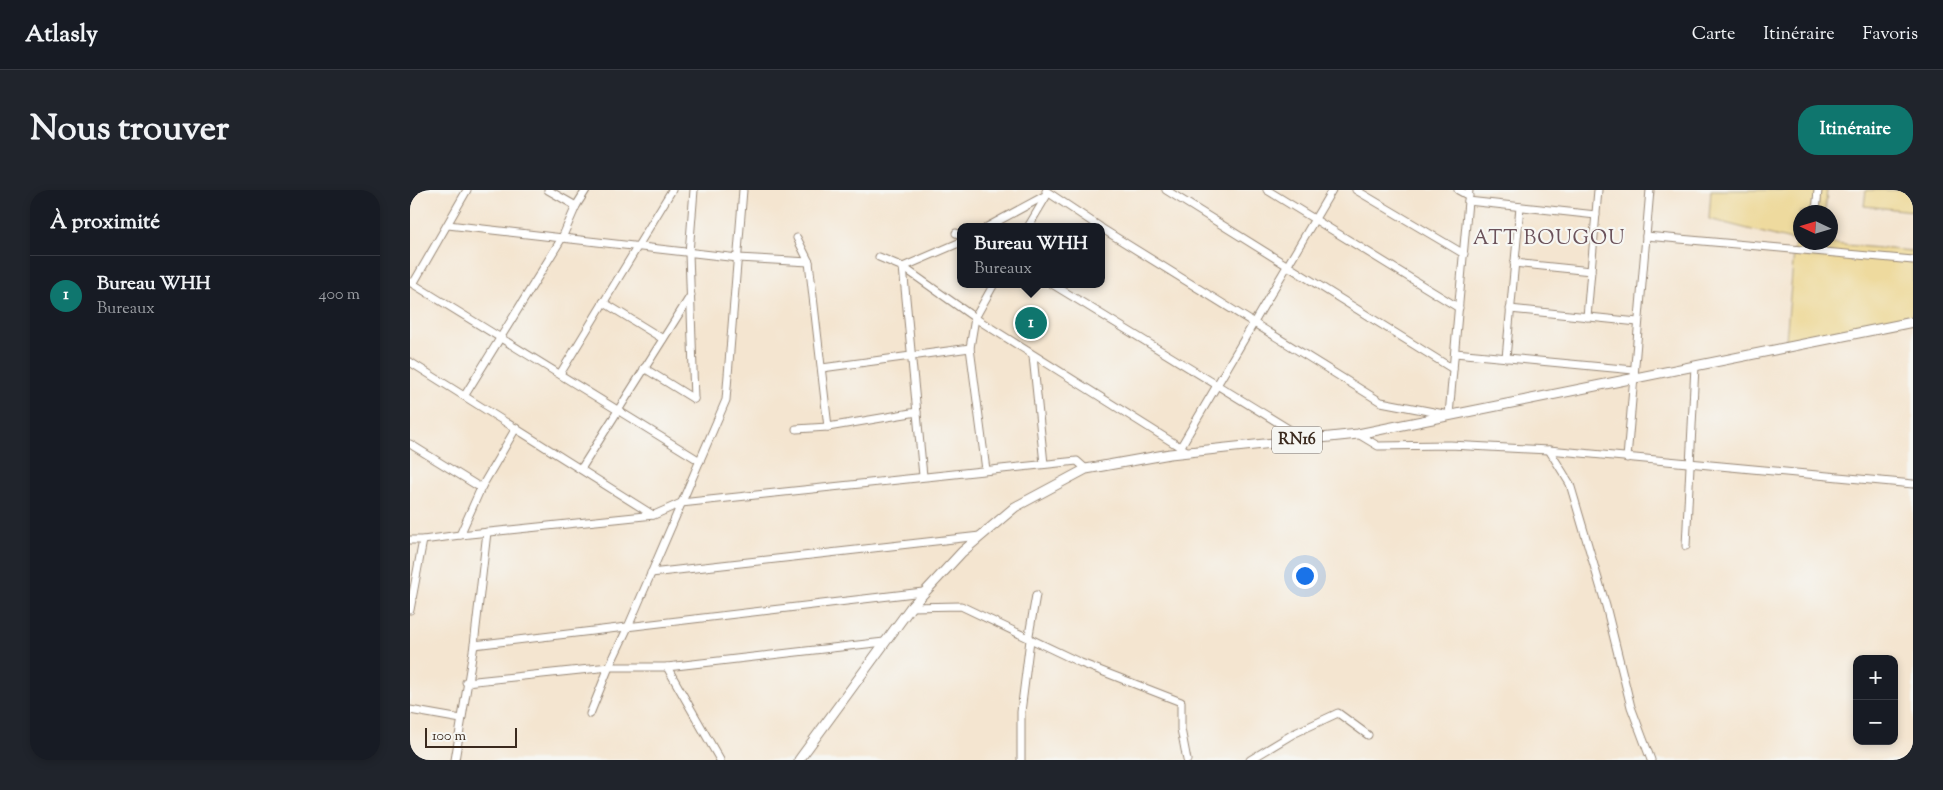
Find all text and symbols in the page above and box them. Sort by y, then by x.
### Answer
text: Atlasly [25,18,98,52]
text: Carte [1692,22,1735,48]
text: Itinéraire [1763,22,1835,48]
text: Favoris [1863,22,1918,48]
text: Nous trouver [30,105,229,156]
button: Itinéraire [1798,105,1913,155]
north arrow [1793,205,1838,250]
text: À proximité [50,208,160,238]
popup [957,223,1105,288]
district label: ATT BOUGOU [1473,225,1625,254]
text: Bureau WHH [974,231,1088,258]
text: Bureaux [974,258,1032,281]
text: Bureau WHH [97,271,211,298]
text: 1 [63,284,69,307]
text: 400 m [319,284,360,307]
text: Bureaux [97,298,155,321]
pin: 1 [1015,304,1047,342]
road number: RN16 [1272,426,1322,454]
your location [1292,563,1318,589]
map controls [1853,655,1898,745]
button: + [1853,655,1898,700]
button: − [1853,700,1898,745]
scale bar [425,725,518,748]
text: 100 m [432,727,466,747]

